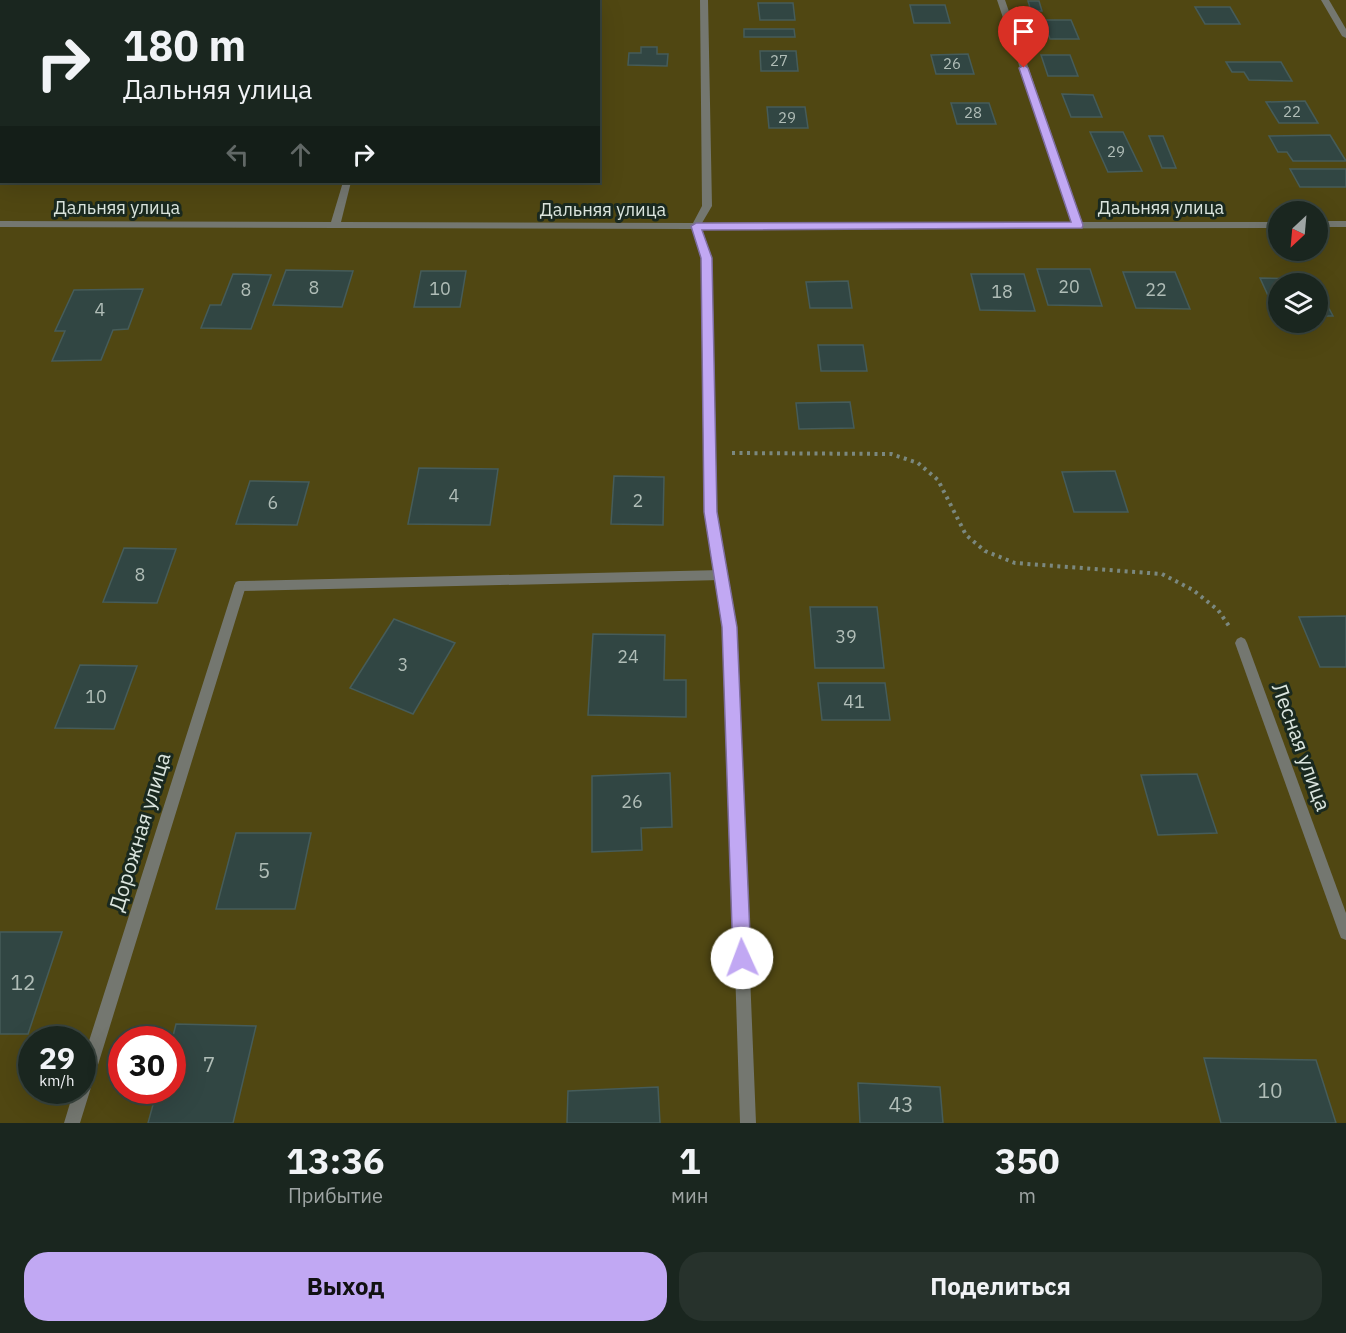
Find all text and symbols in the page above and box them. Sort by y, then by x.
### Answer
pin [998,6,1049,68]
icon: arrive [1007,15,1040,48]
text: 180 m [123,18,246,73]
icon: right [24,24,102,102]
house number: 27 [770,51,788,70]
house number: 26 [943,54,961,73]
text: Дальняя улица [123,71,312,106]
house number: 22 [1283,102,1301,121]
house number: 28 [964,103,982,122]
house number: 29 [778,108,796,127]
icon: left [221,138,254,171]
icon: ahead [284,138,317,171]
icon: right [347,138,380,171]
house number: 29 [1107,142,1125,161]
street label: Дальняя улица [54,196,181,219]
street label: Дальняя улица [1098,196,1225,219]
street label: Дальняя улица [540,198,667,221]
north arrow [1268,201,1328,261]
map controls [1268,201,1328,333]
button: layers [1268,273,1328,333]
house number: 20 [1058,275,1080,298]
house number: 8 [309,276,319,299]
house number: 10 [429,277,451,300]
house number: 8 [241,278,251,301]
house number: 22 [1145,278,1167,301]
house number: 18 [991,280,1013,303]
house number: 4 [95,298,106,321]
house number: 4 [449,484,460,507]
house number: 2 [633,489,643,512]
house number: 6 [268,491,278,514]
house number: 8 [135,563,145,586]
house number: 39 [835,625,857,648]
house number: 24 [617,645,639,668]
house number: 3 [398,653,408,676]
street label: Лесная улица [1266,679,1338,815]
house number: 10 [85,685,107,708]
house number: 41 [843,690,865,713]
street label: Дорожная улица [102,749,176,915]
house number: 26 [621,790,643,813]
house number: 5 [258,856,270,884]
position arrow [710,926,774,990]
house number: 12 [10,968,36,996]
speed limit sign: 30 [108,1026,186,1104]
text: 29 [39,1038,75,1077]
house number: 7 [203,1050,215,1078]
text: km/h [39,1071,75,1090]
house number: 10 [1257,1076,1283,1104]
house number: 43 [888,1090,914,1118]
text: 13:36 [286,1137,385,1184]
text: 1 [679,1137,701,1184]
text: 350 [995,1137,1060,1184]
text: Прибытие [288,1182,383,1209]
text: мин [671,1182,708,1209]
text: m [1018,1182,1036,1209]
button: Выход [24,1252,667,1321]
button: Поделиться [679,1252,1322,1321]

